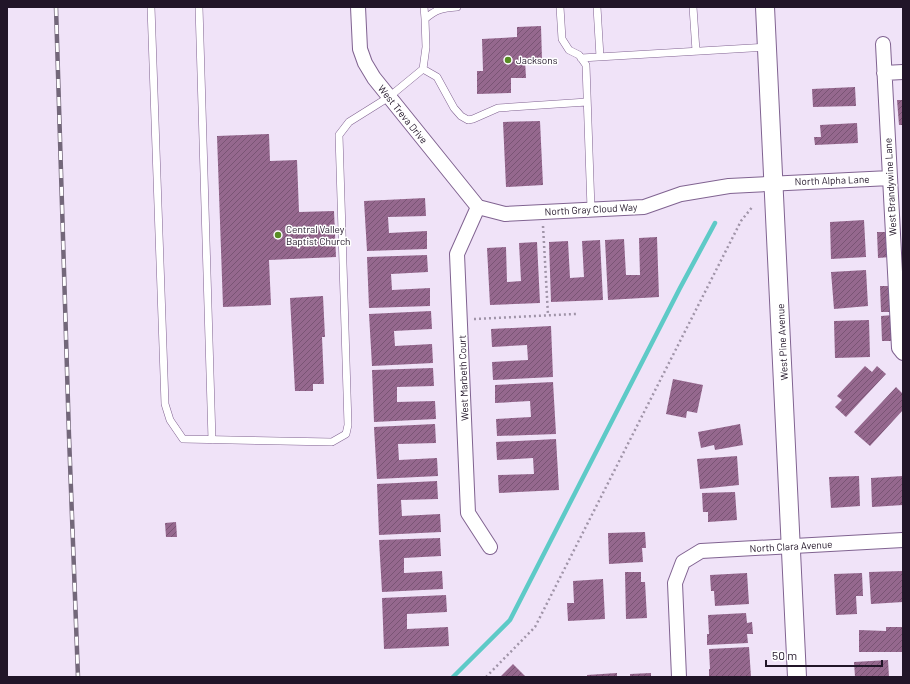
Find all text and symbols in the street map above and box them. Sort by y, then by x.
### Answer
place label: Jacksons [516,54,558,66]
marker: Jacksons [503,55,513,65]
street label: West Treva Drive [376,82,430,146]
street label: West Brandywine Lane [881,138,899,236]
street label: North Alpha Lane [794,173,870,187]
street label: North Gray Cloud Way [544,201,638,217]
place label: Central Valley Baptist Church [286,223,350,247]
marker: Central Valley Baptist Church [273,230,283,240]
street label: West Pine Avenue [774,303,790,381]
street label: West Marbeth Court [455,335,470,421]
street label: North Clara Avenue [749,538,833,554]
scale bar [766,642,882,668]
text: 50 m [772,648,797,662]

